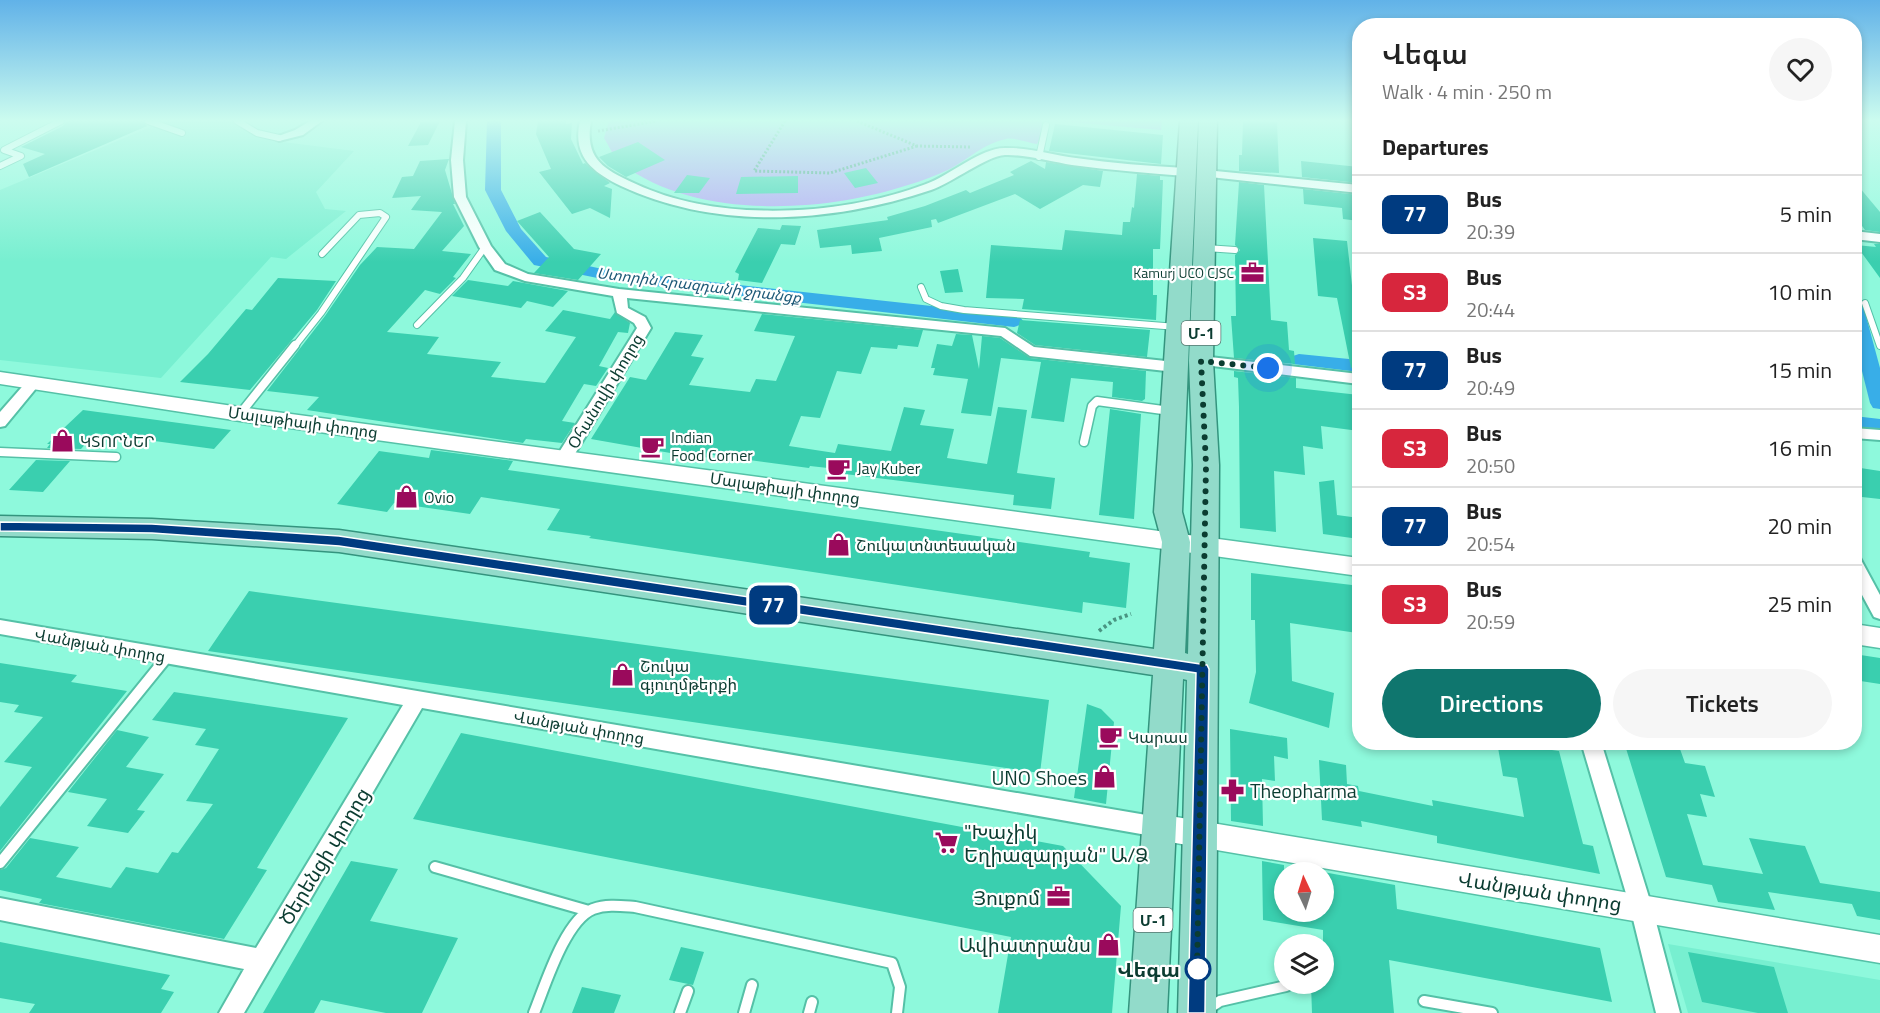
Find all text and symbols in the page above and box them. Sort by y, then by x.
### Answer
text: Վեգա [1382,32,1468,75]
button: heart [1769,38,1832,101]
text: Walk · 4 min · 250 m [1382,76,1552,107]
text: Departures [1382,130,1489,164]
text: Bus [1466,182,1502,216]
text: 5 min [1780,197,1832,231]
text: 77 [1403,198,1427,230]
text: 20:39 [1466,216,1515,247]
office icon: Kamurj UCO CJSC [1239,259,1265,285]
text: Bus [1466,260,1502,294]
water label: Ստորին Հրազդանի ջրանցք [596,261,803,309]
place label: Kamurj UCO CJSC [1133,262,1234,283]
text: 10 min [1767,275,1832,309]
text: Տ3 [1403,276,1427,308]
text: 20:44 [1466,294,1515,325]
road number: Մ-1 [1182,321,1220,345]
street label: Օհանովի փողոց [561,329,649,453]
text: Bus [1466,338,1502,372]
your location [1253,353,1283,383]
text: 15 min [1767,353,1832,387]
text: 77 [1403,354,1427,386]
text: 20:49 [1466,372,1515,403]
street label: Մալաթիայի փողոց [227,400,379,444]
text: Bus [1466,416,1502,450]
place label: Indian Food Corner [671,425,753,467]
shop icon: ԿՏՈՐՆԵՐ [49,428,75,454]
place label: ԿՏՈՐՆԵՐ [80,429,155,453]
text: 16 min [1767,431,1832,465]
text: Տ3 [1403,432,1427,464]
cafe icon: Indian Food Corner [640,433,666,459]
text: 20:50 [1466,450,1515,481]
cafe icon: Jay Kuber [826,455,852,481]
place label: Jay Kuber [857,456,921,480]
street label: Մալաթիայի փողոց [709,466,861,510]
shop icon: Ovio [393,484,419,510]
place label: Ovio [424,485,454,509]
text: Bus [1466,494,1502,528]
text: 20 min [1767,509,1832,543]
text: 77 [1403,510,1427,542]
text: 20:54 [1466,528,1515,559]
shop icon: Շուկա տնտեսական [825,532,851,558]
place label: Շուկա տնտեսական [856,533,1016,557]
text: Bus [1466,572,1502,606]
line badge: 77 [746,586,800,624]
text: 25 min [1767,587,1832,621]
text: Տ3 [1403,588,1427,620]
text: 77 [761,589,785,621]
text: 20:59 [1466,606,1515,637]
street label: Վանթյան փողոց [33,622,167,668]
place label: Շուկա գյուղմթերքի [640,654,737,696]
shop icon: Շուկա գյուղմթերքի [609,662,635,688]
button: Directions [1382,669,1601,738]
button: Tickets [1613,669,1832,738]
street label: Վանթյան փողոց [512,704,646,750]
cafe icon: Կարաս [1097,724,1123,750]
place label: Կարաս [1128,725,1188,749]
place label: UNO Shoes [991,762,1087,793]
shop icon: UNO Shoes [1092,764,1118,790]
place label: Theopharma [1250,775,1357,806]
pharmacy icon: Theopharma [1219,777,1245,803]
street label: Ծերենցի փողոց [270,781,378,931]
place label: "Խաչիկ Եղիազարյան" Ա/Ձ [964,816,1148,870]
supermarket icon: "Խաչիկ Եղիազարյան" Ա/Ձ [933,829,959,855]
north arrow [1274,862,1334,922]
map controls [1274,862,1334,994]
street label: Վանթյան փողոց [1456,863,1624,919]
place label: Յուքոմ [973,882,1040,913]
office icon: Յուքոմ [1045,884,1071,910]
road number: Մ-1 [1134,908,1172,932]
place label: Ավիատրանս [959,929,1091,960]
shop icon: Ավիատրանս [1096,931,1122,957]
button: layers [1274,934,1334,994]
place label: Վեգա [1117,954,1180,985]
marker: Վեգա [1185,956,1211,982]

